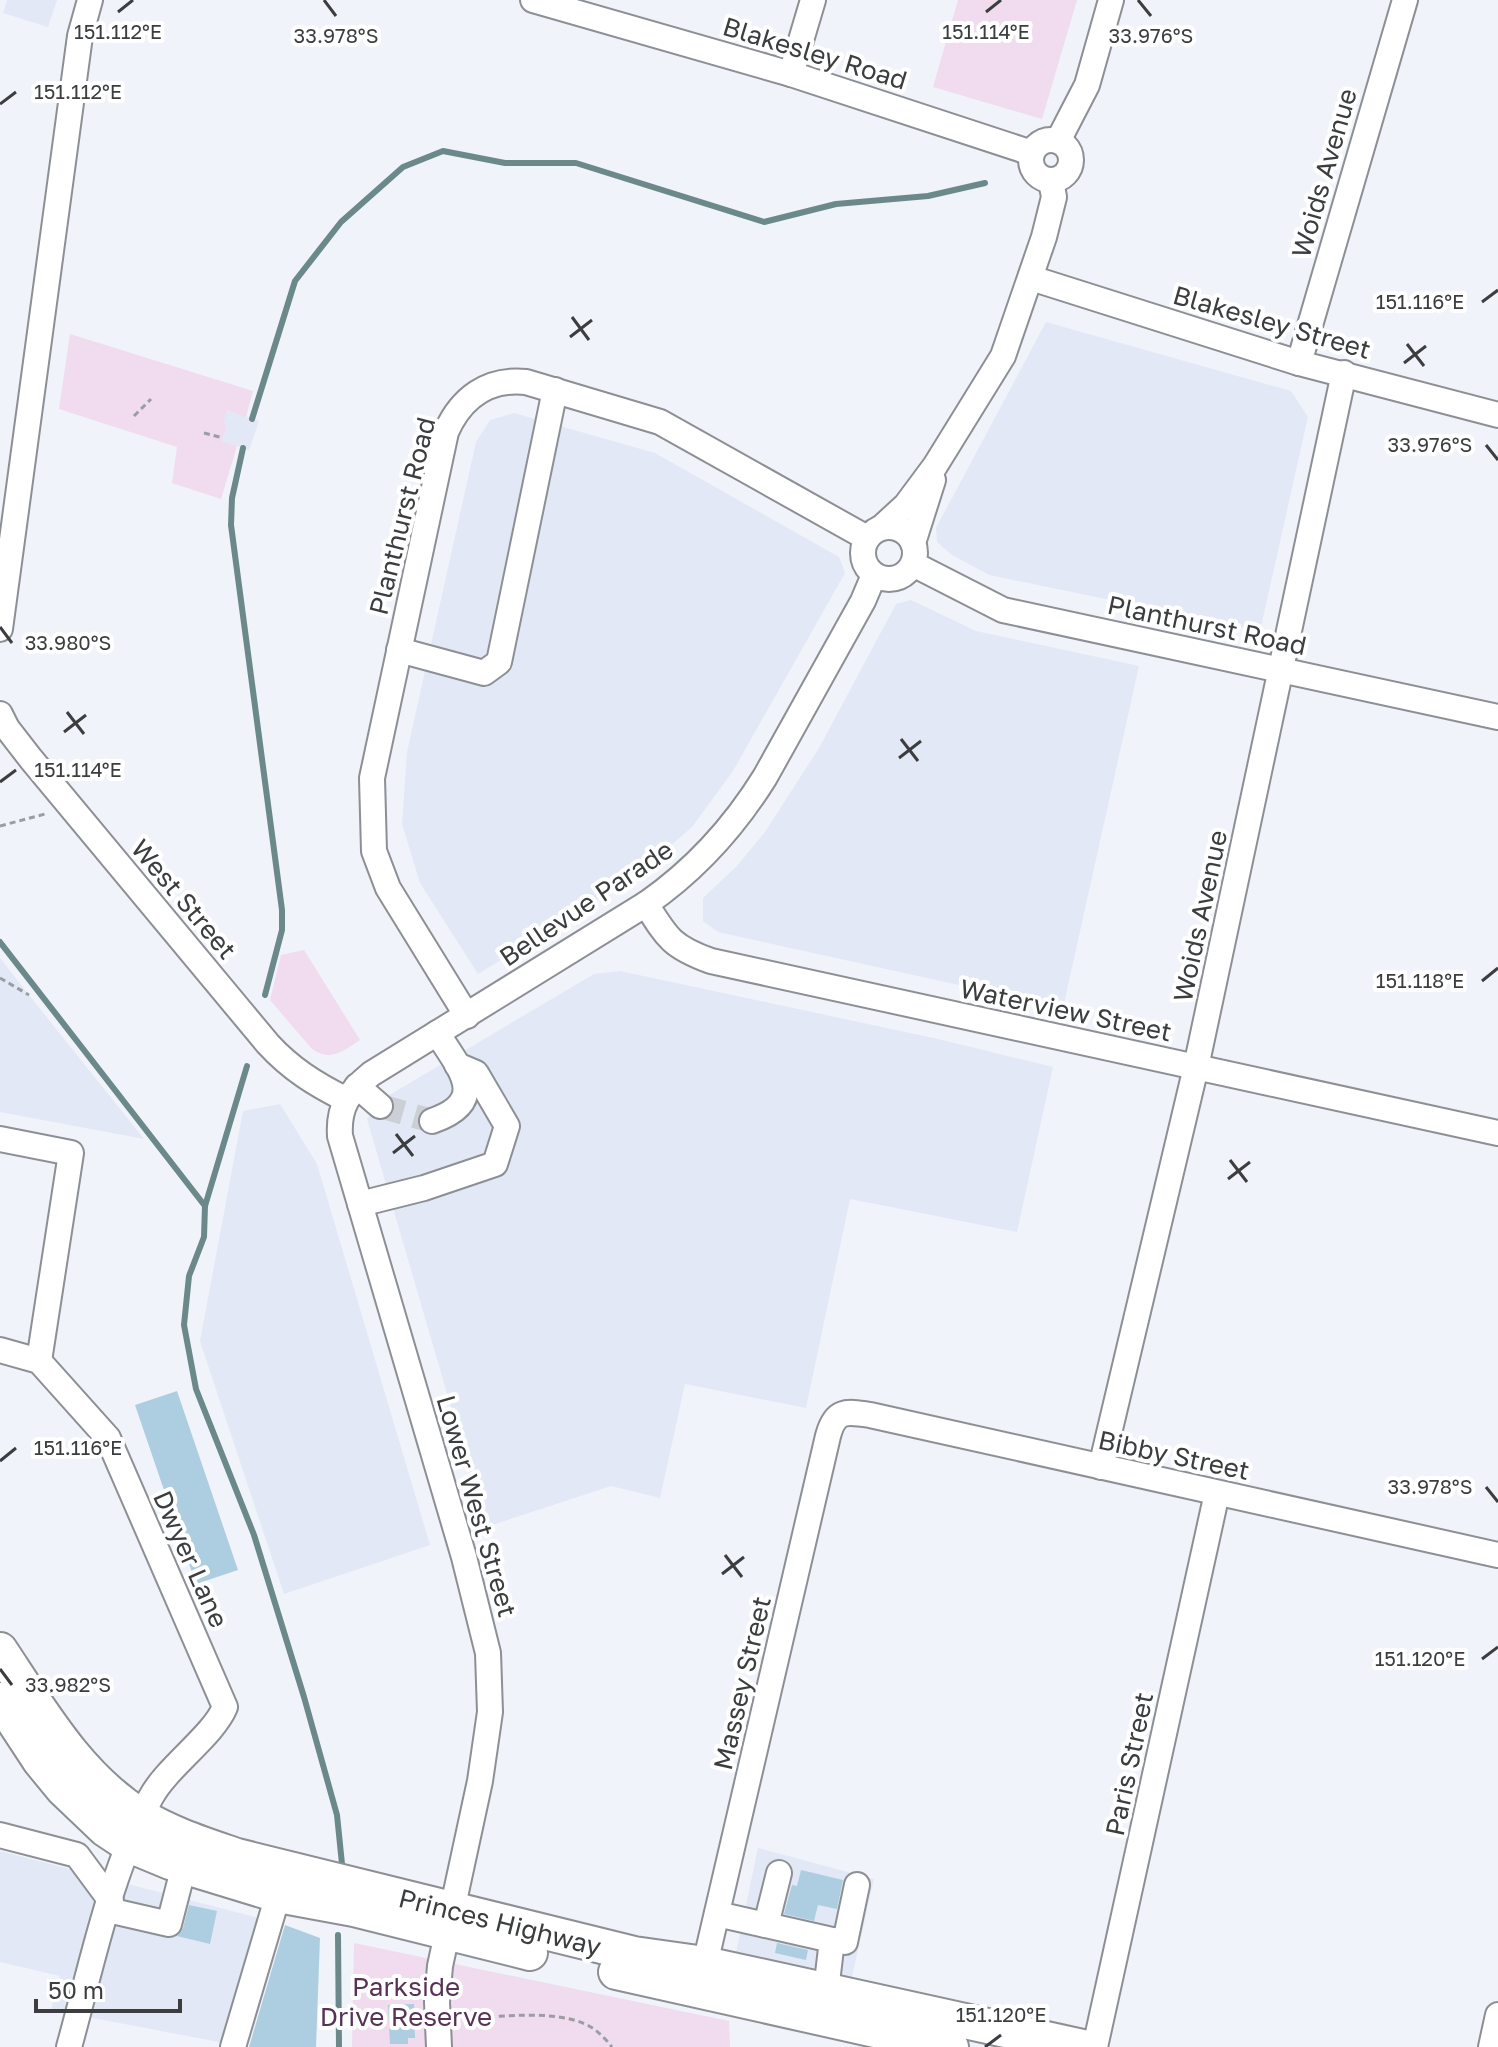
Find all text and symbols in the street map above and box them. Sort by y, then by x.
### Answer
street label: Blakesley Road [719,10,911,96]
text: 151.112°E [74,19,162,43]
text: 151.114°E [942,19,1030,43]
text: 33.978°S [294,23,378,47]
text: 33.976°S [1109,23,1193,47]
text: 151.112°E [34,79,122,103]
street label: Woids Avenue [1285,85,1363,261]
street label: Blakesley Street [1170,279,1374,365]
text: 151.116°E [1376,289,1464,313]
street label: Planthurst Road [362,414,442,618]
text: 33.976°S [1388,432,1472,456]
street label: Planthurst Road [1105,589,1309,661]
text: 33.980°S [25,630,111,654]
text: 151.114°E [34,757,122,781]
street label: Woids Avenue [1167,827,1233,1005]
street label: West Street [125,833,243,965]
street label: Bellevue Parade [493,834,679,972]
text: 151.118°E [1376,968,1464,992]
street label: Waterview Street [957,972,1175,1048]
street label: Lower West Street [431,1392,523,1620]
street label: Bibby Street [1096,1424,1252,1486]
text: 151.116°E [34,1435,122,1459]
text: 33.978°S [1388,1474,1472,1498]
street label: Dwyer Lane [147,1486,235,1632]
street label: Massey Street [707,1593,777,1773]
text: 151.120°E [1375,1646,1465,1670]
text: 33.982°S [25,1672,111,1696]
street label: Paris Street [1099,1689,1159,1839]
street label: Princes Highway [396,1882,605,1962]
scale bar [36,1963,180,2013]
park label: Parkside Drive Reserve [320,1971,492,2032]
text: 50 m [48,1975,104,2004]
text: 151.120°E [956,2002,1046,2026]

